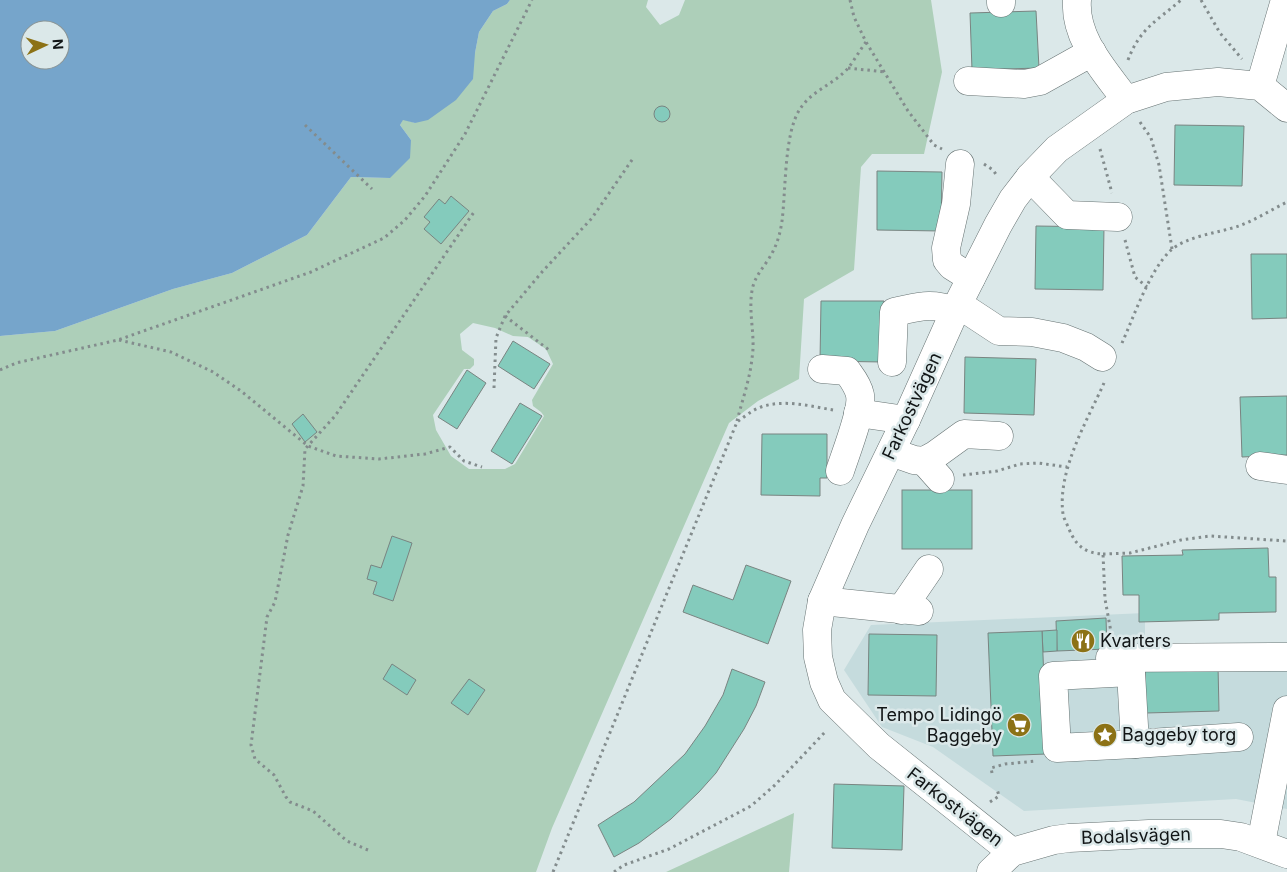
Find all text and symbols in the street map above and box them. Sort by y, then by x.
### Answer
north arrow [20,20,70,70]
text: N [50,38,67,50]
street label: Farkostvägen [878,349,946,463]
restaurant icon: Kvarters [1070,628,1096,654]
place label: Kvarters [1100,630,1171,651]
place label: Tempo Lidingö Baggeby [876,704,1002,746]
supermarket icon: Tempo Lidingö Baggeby [1006,712,1032,738]
place icon: Baggeby torg [1092,722,1118,748]
place label: Baggeby torg [1122,724,1236,745]
street label: Farkostvägen [903,763,1007,850]
street label: Bodalsvägen [1081,823,1191,848]

